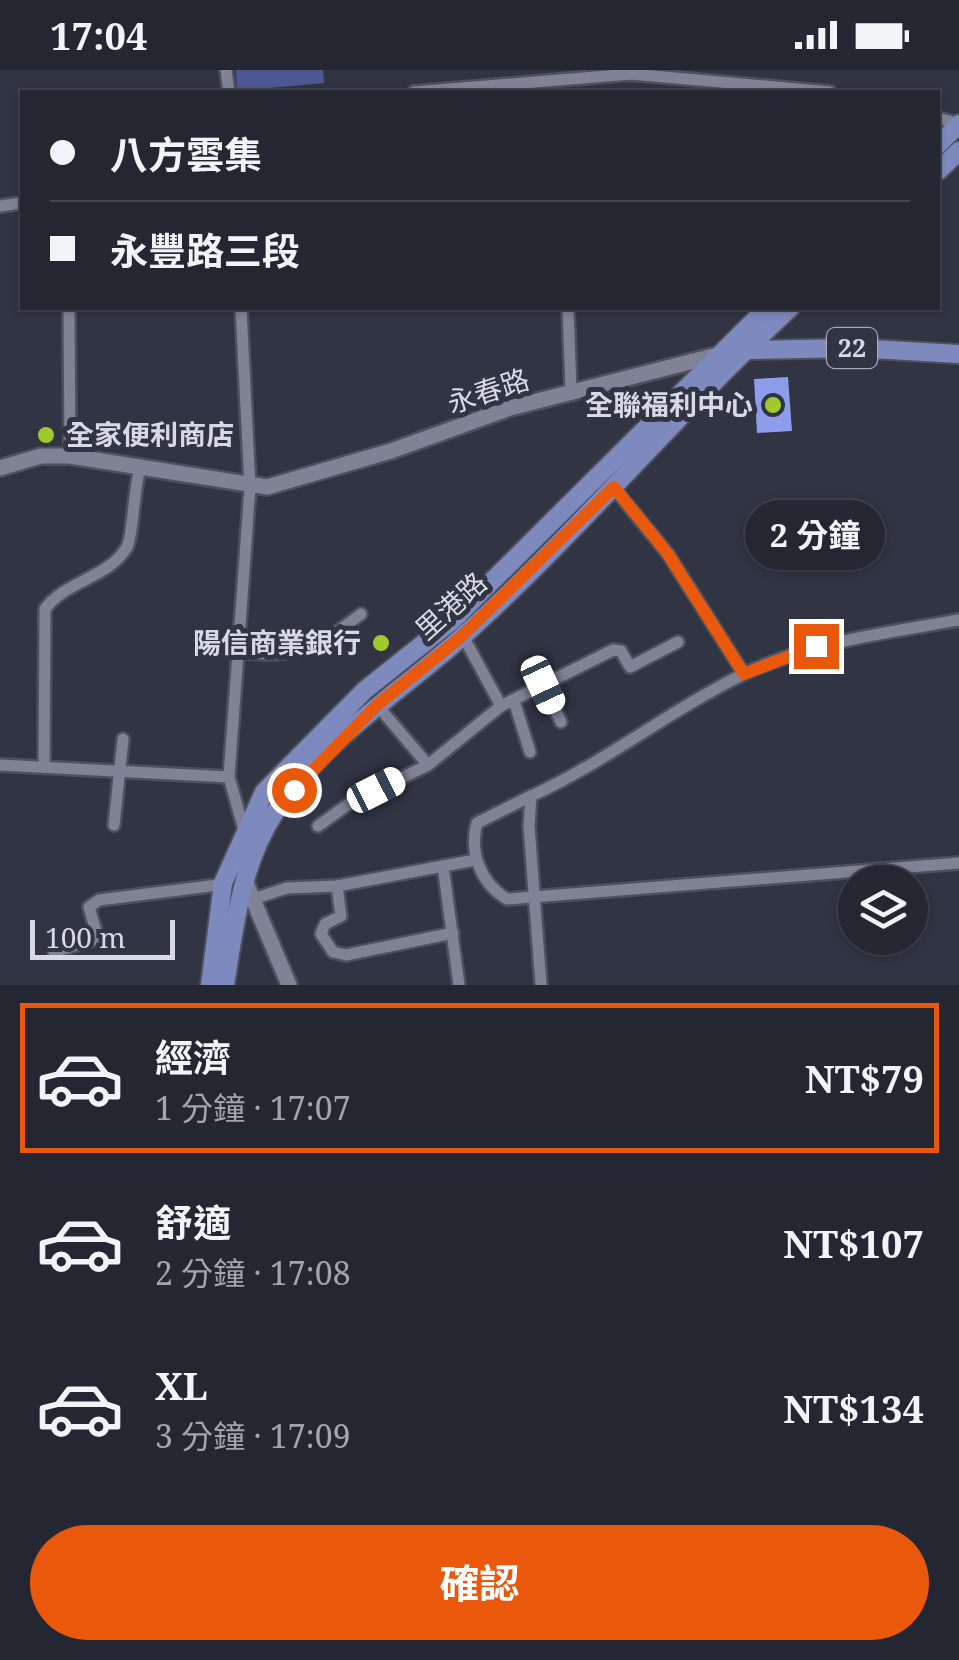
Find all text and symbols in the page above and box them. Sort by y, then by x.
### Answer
text: 17:04 [50,9,147,61]
text: 八方雲集 [110,128,262,180]
text: 永豐路三段 [110,224,300,276]
road number: 22 [827,328,877,368]
street label: 永春路 [442,359,534,421]
place label: 全聯福利中心 [585,385,753,423]
marker: 全聯福利中心 [762,394,784,416]
place label: 全家便利商店 [66,415,234,453]
marker: 全家便利商店 [35,424,57,446]
callout: 2 分鐘 [746,501,886,571]
text: 2 分鐘 [770,513,860,556]
street label: 里港路 [406,563,494,647]
place label: 陽信商業銀行 [193,623,361,661]
route end [794,624,839,669]
marker: 陽信商業銀行 [370,632,392,654]
car [517,651,569,719]
car [342,763,410,817]
route start [272,768,317,813]
map controls [838,865,928,955]
button: layers [838,865,928,955]
scale bar [30,915,175,960]
text: 100 m [45,918,126,956]
text: 經濟 [155,1031,231,1083]
icon: car [35,1033,125,1123]
text: NT$79 [805,1052,924,1104]
text: 1 分鐘 · 17:07 [155,1086,351,1129]
text: 舒適 [155,1196,231,1248]
icon: car [35,1198,125,1288]
text: NT$107 [783,1217,924,1269]
text: 2 分鐘 · 17:08 [155,1251,351,1294]
text: XL [155,1359,208,1411]
icon: car [35,1363,125,1453]
text: NT$134 [783,1382,924,1434]
text: 3 分鐘 · 17:09 [155,1414,351,1457]
button: 確認 [30,1525,929,1640]

